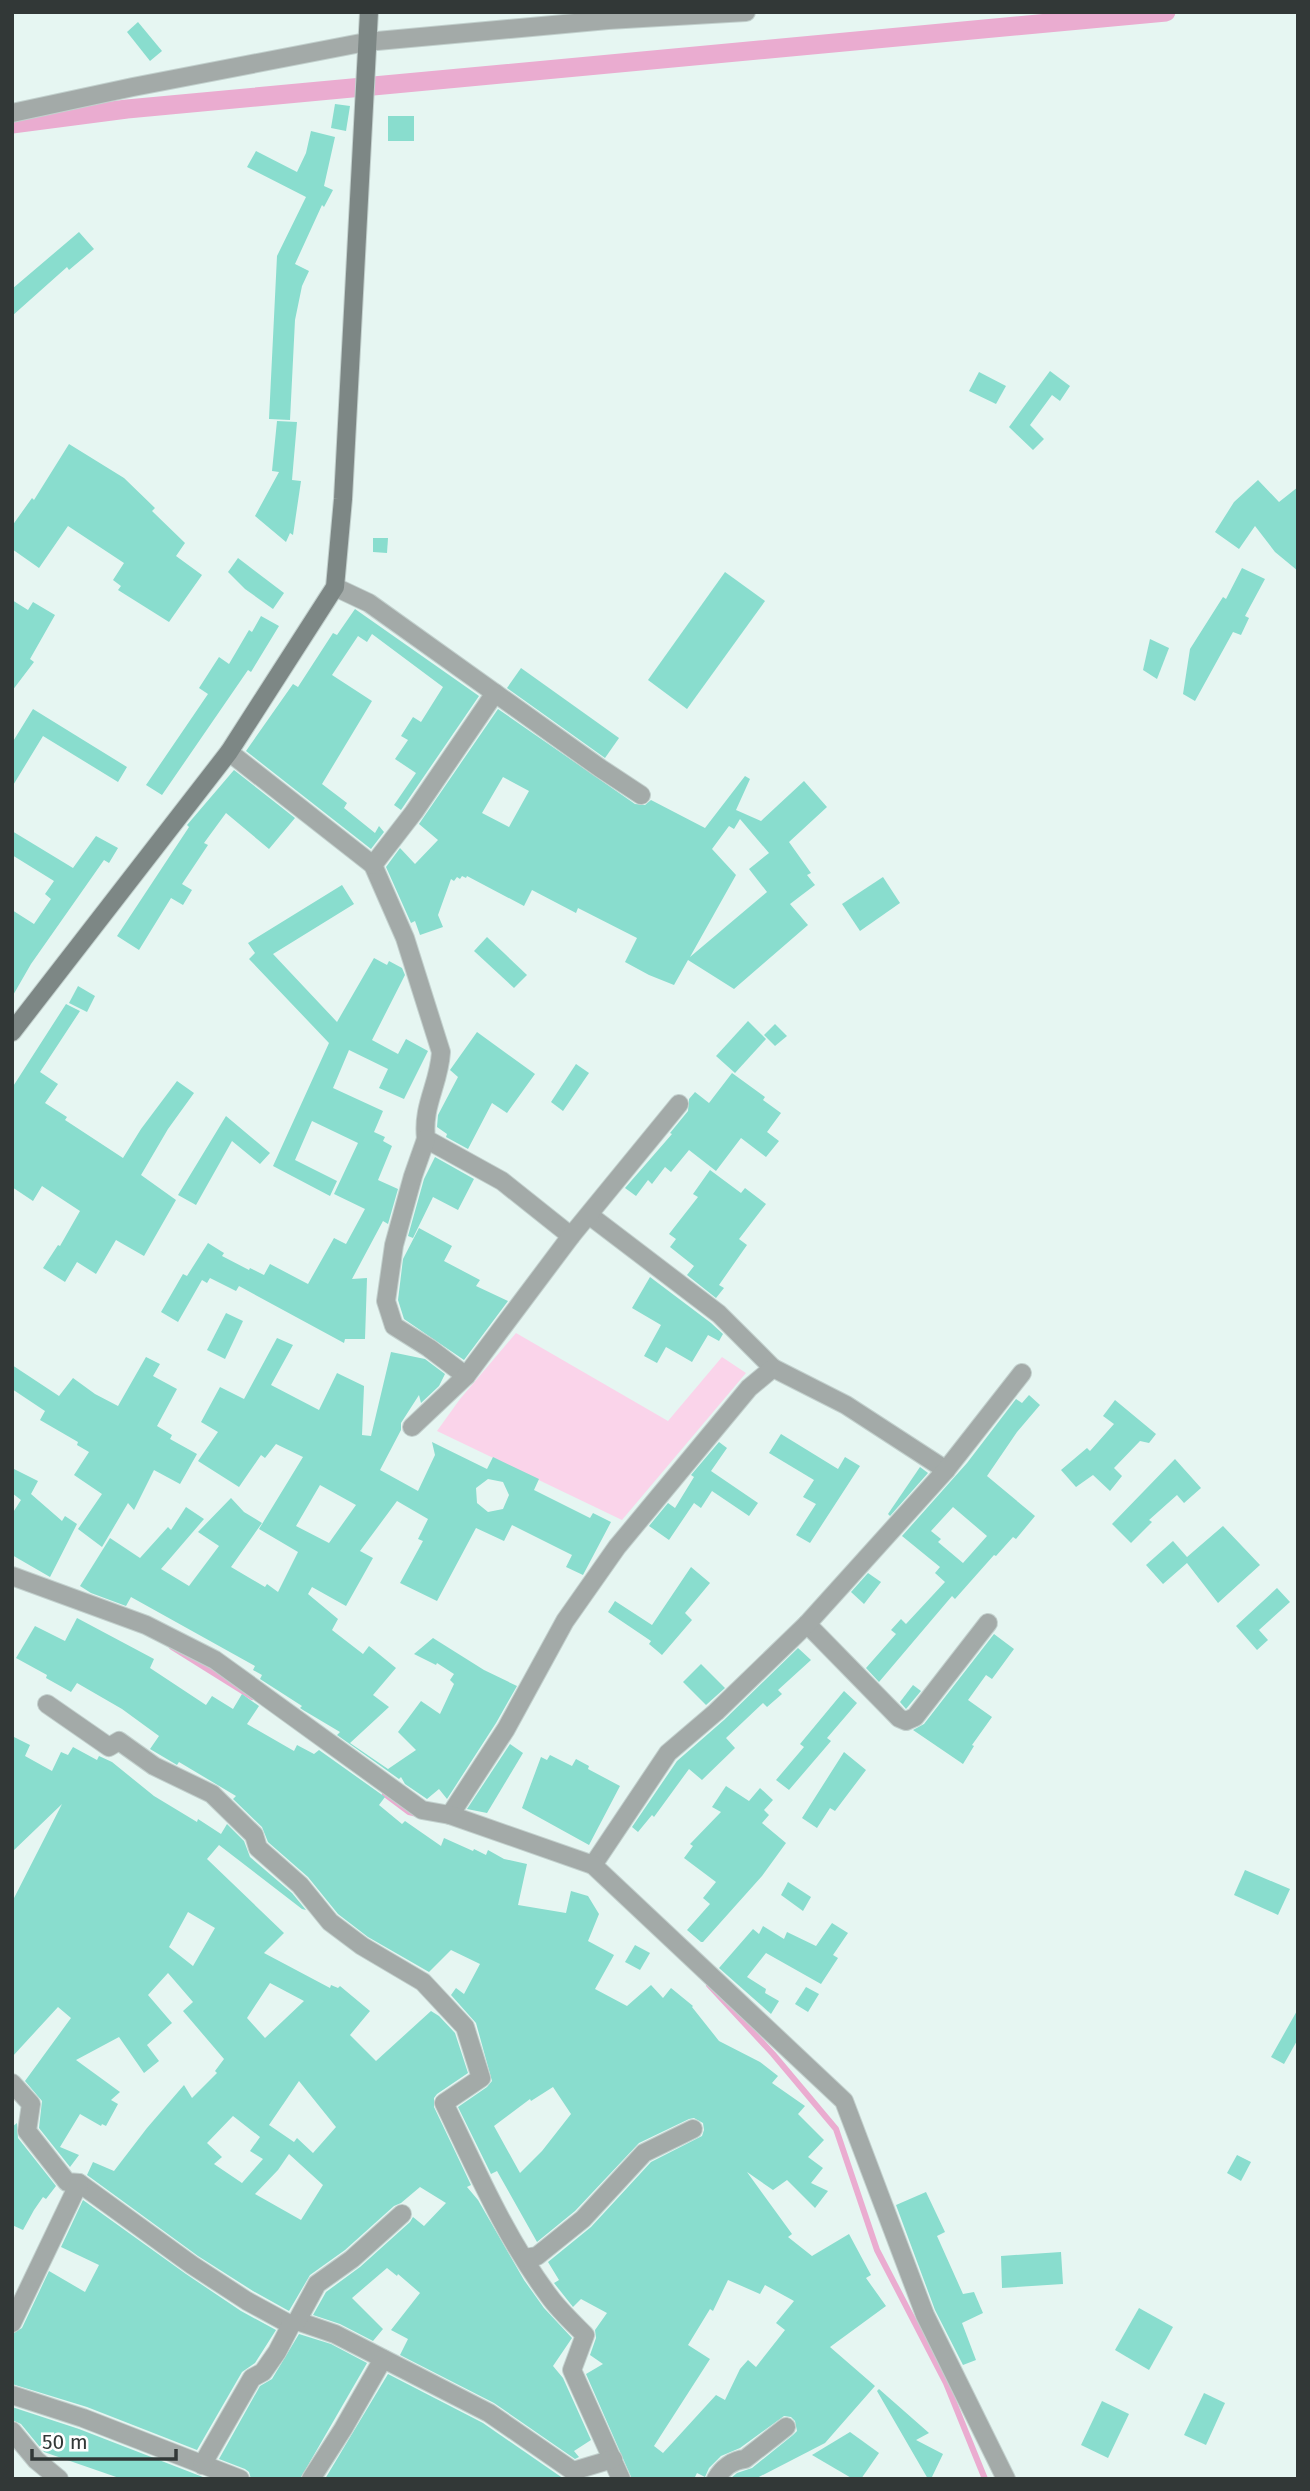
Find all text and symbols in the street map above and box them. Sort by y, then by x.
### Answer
scale bar [32,2418,175,2462]
text: 50 m [42,2429,88,2455]

